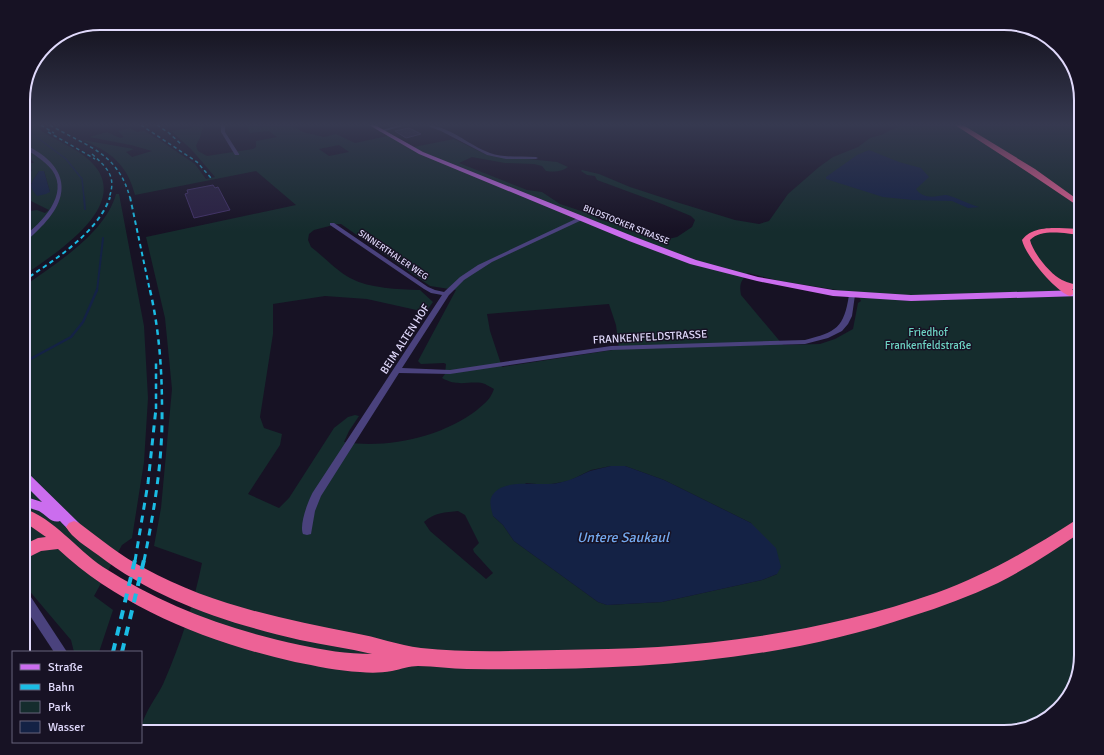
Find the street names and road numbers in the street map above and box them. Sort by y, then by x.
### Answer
street label: BILDSTOCKER STRASSE [581,203,671,247]
street label: SINNERTHALER WEG [356,228,430,283]
street label: BEIM ALTEN HOF [378,301,433,376]
street label: FRANKENFELDSTRASSE [592,328,708,346]

